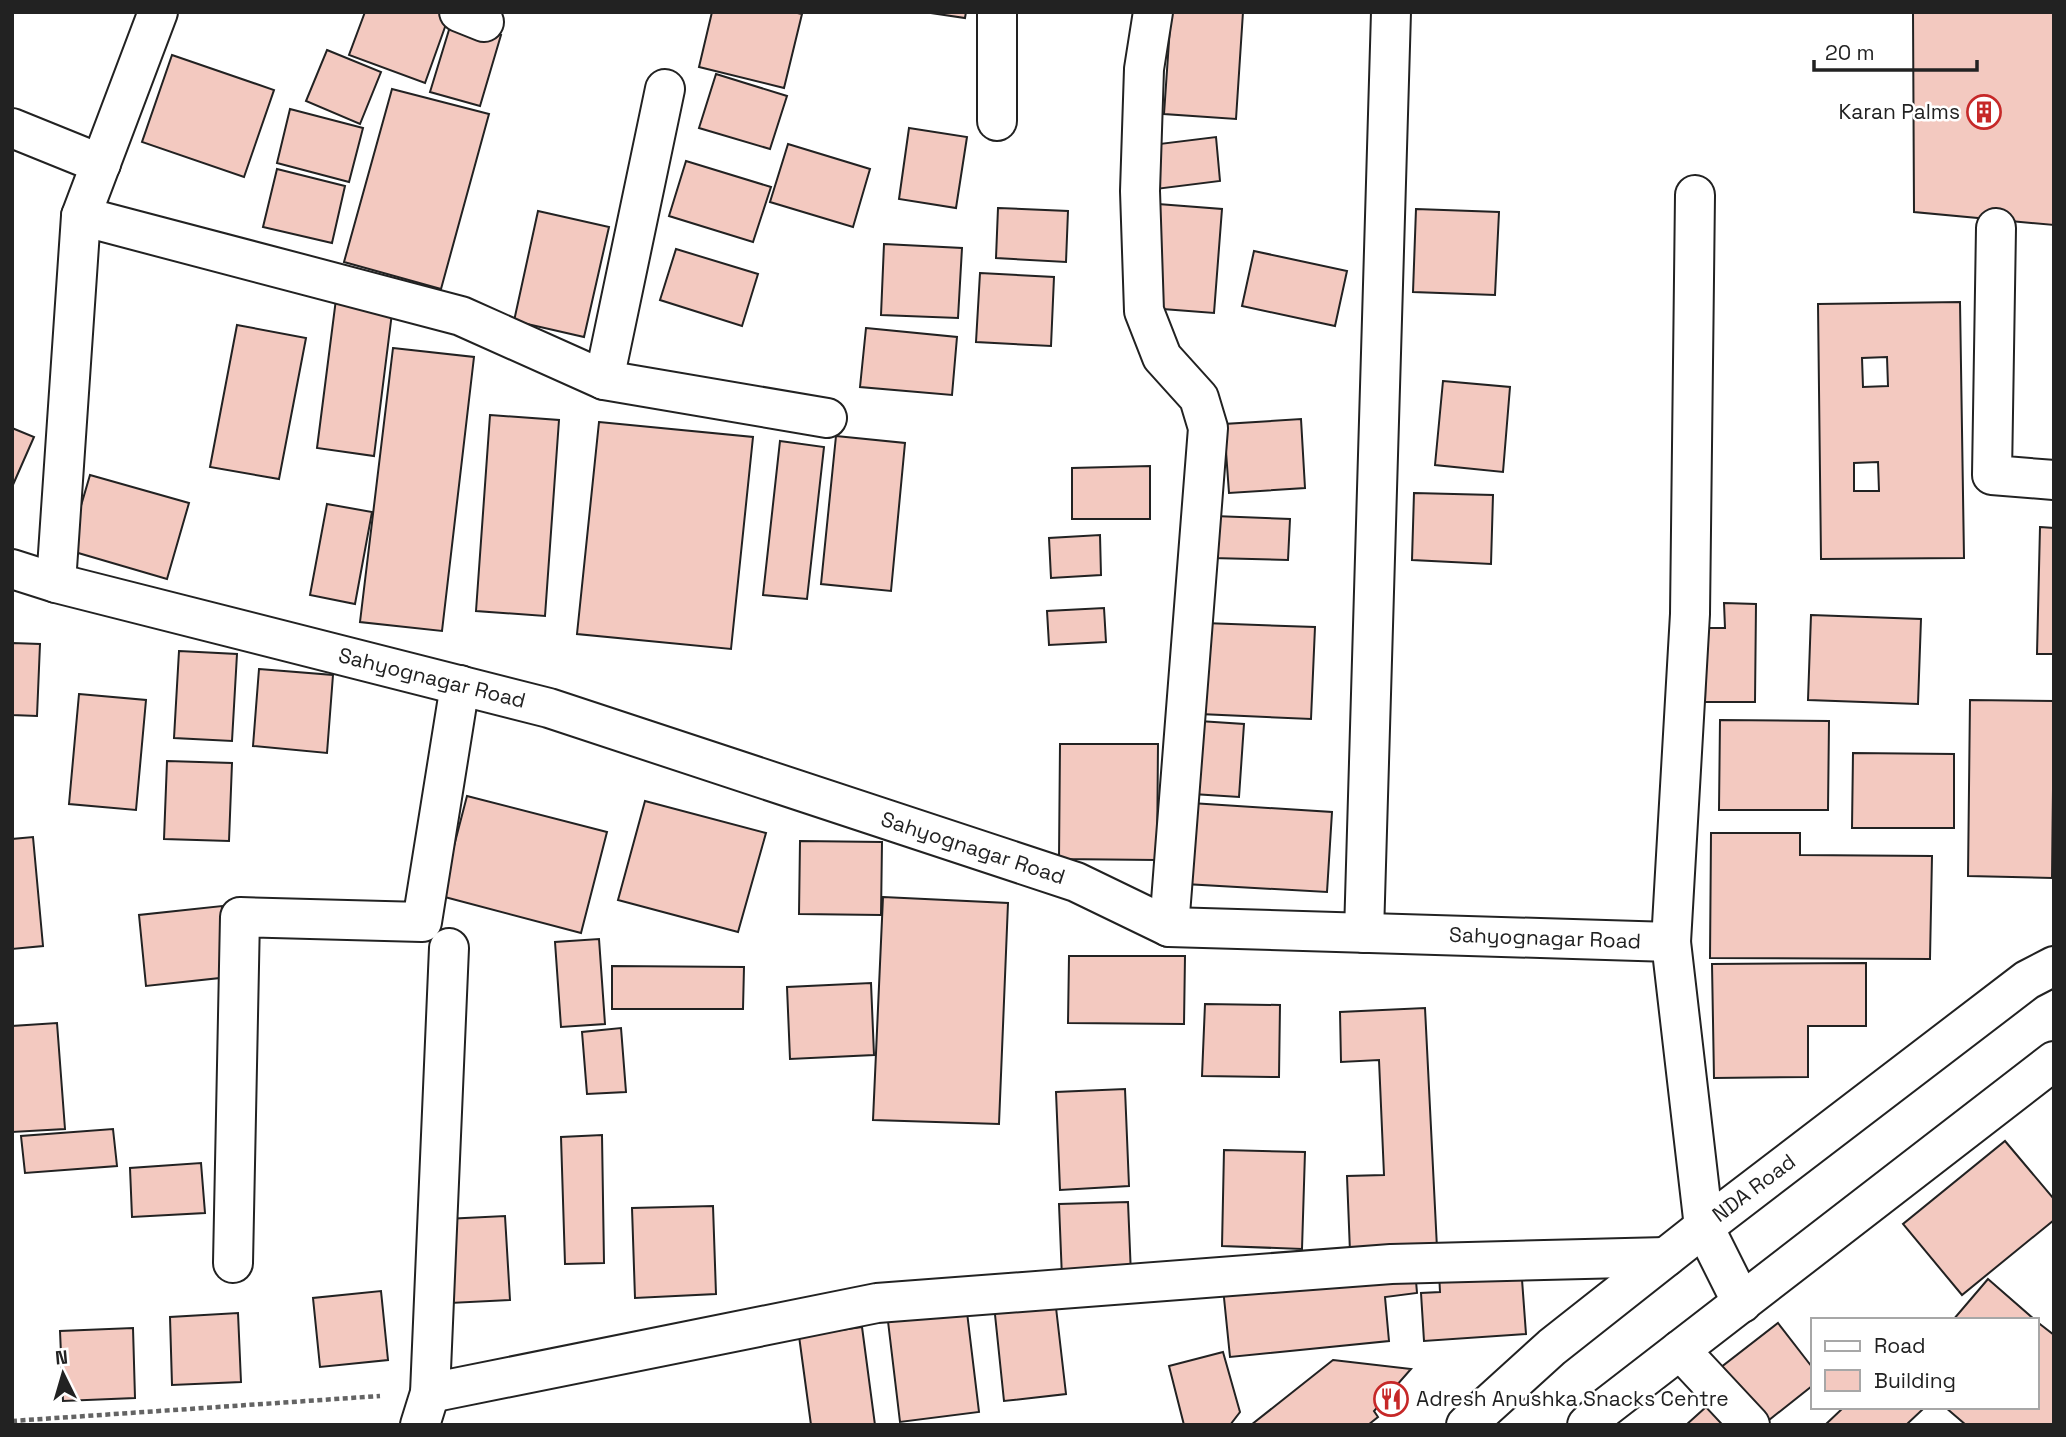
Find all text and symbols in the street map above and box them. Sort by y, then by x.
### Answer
scale bar [1814,28,1977,72]
text: 20 m [1825,39,1875,66]
building icon: Karan Palms [1965,93,2003,131]
place label: Karan Palms [1838,98,1960,125]
street label: Sahyognagar Road [336,641,529,714]
street label: Sahyognagar Road [878,805,1069,890]
street label: Sahyognagar Road [1449,921,1641,954]
street label: NDA Road [1707,1147,1801,1228]
legend [1811,1318,2038,1409]
text: Road [1874,1332,1926,1359]
north arrow [28,1339,98,1409]
text: N [54,1345,69,1371]
text: Building [1874,1367,1956,1394]
restaurant icon: Adresh Anushka Snacks Centre [1372,1380,1410,1418]
place label: Adresh Anushka Snacks Centre [1416,1385,1729,1412]

